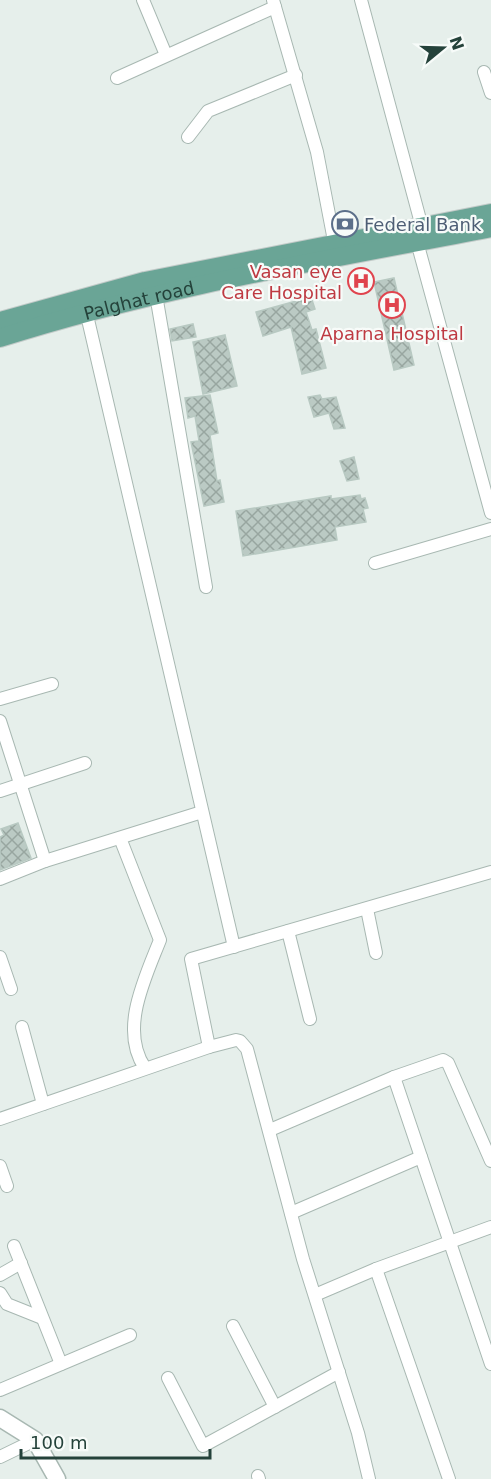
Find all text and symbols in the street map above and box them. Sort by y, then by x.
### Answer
north arrow [413,18,473,78]
text: N [446,34,468,53]
bank icon: Federal Bank [330,209,360,239]
place label: Federal Bank [364,214,482,235]
place label: Vasan eye Care Hospital [221,261,342,303]
hospital icon: Vasan eye Care Hospital [346,266,376,296]
street label: Palghat road [81,276,196,324]
hospital icon: Aparna Hospital [377,290,407,320]
place label: Aparna Hospital [320,323,464,344]
scale bar [21,1422,210,1460]
text: 100 m [30,1432,88,1453]

